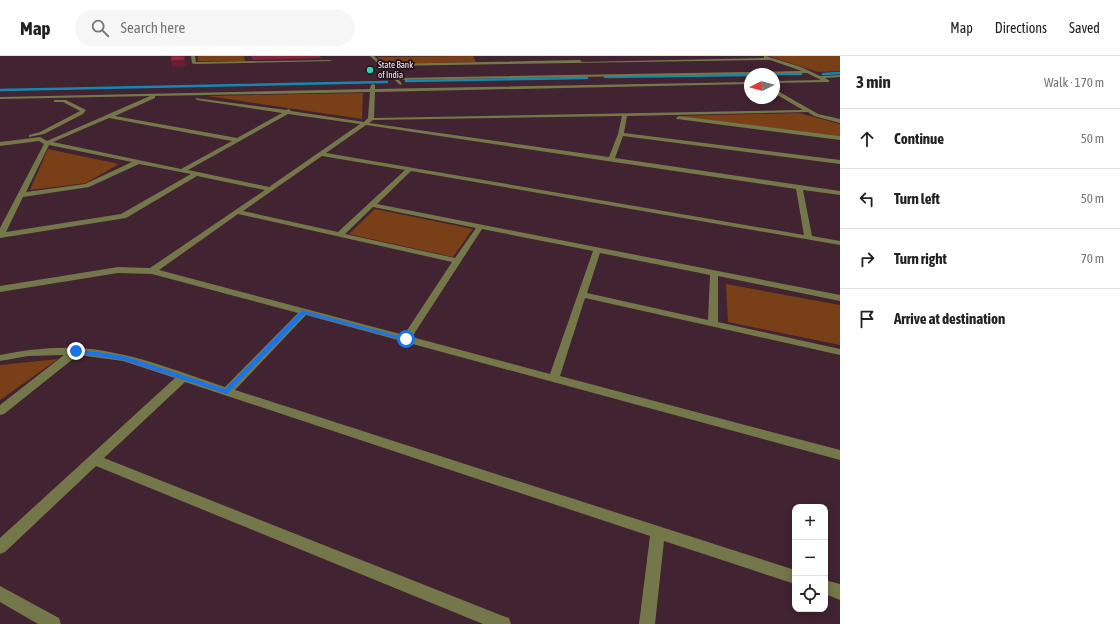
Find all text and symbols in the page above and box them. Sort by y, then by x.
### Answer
search box [75,10,355,46]
text: Map [20,17,51,39]
icon: search [89,17,111,39]
text: Search here [121,19,185,36]
text: Map [950,20,973,36]
text: Directions [995,20,1047,36]
text: Saved [1069,20,1100,36]
place label: State Bank of India [378,60,413,80]
marker: State Bank of India [365,65,375,75]
north arrow [744,68,780,104]
text: 3 min [856,72,891,92]
text: Walk · 170 m [1044,75,1104,90]
icon: ahead [856,128,878,150]
text: Continue [894,130,944,147]
text: 50 m [1081,131,1104,146]
icon: left [856,188,878,210]
text: Turn left [894,190,940,207]
text: 50 m [1081,191,1104,206]
icon: right [856,248,878,270]
text: Turn right [894,250,947,267]
text: 70 m [1081,251,1104,266]
icon: arrive [856,308,878,330]
text: Arrive at destination [894,310,1005,327]
route start [397,330,415,348]
route end [67,342,85,360]
map controls [792,504,828,612]
button: + [792,504,828,540]
button: − [792,540,828,576]
button: locate [792,576,828,612]

